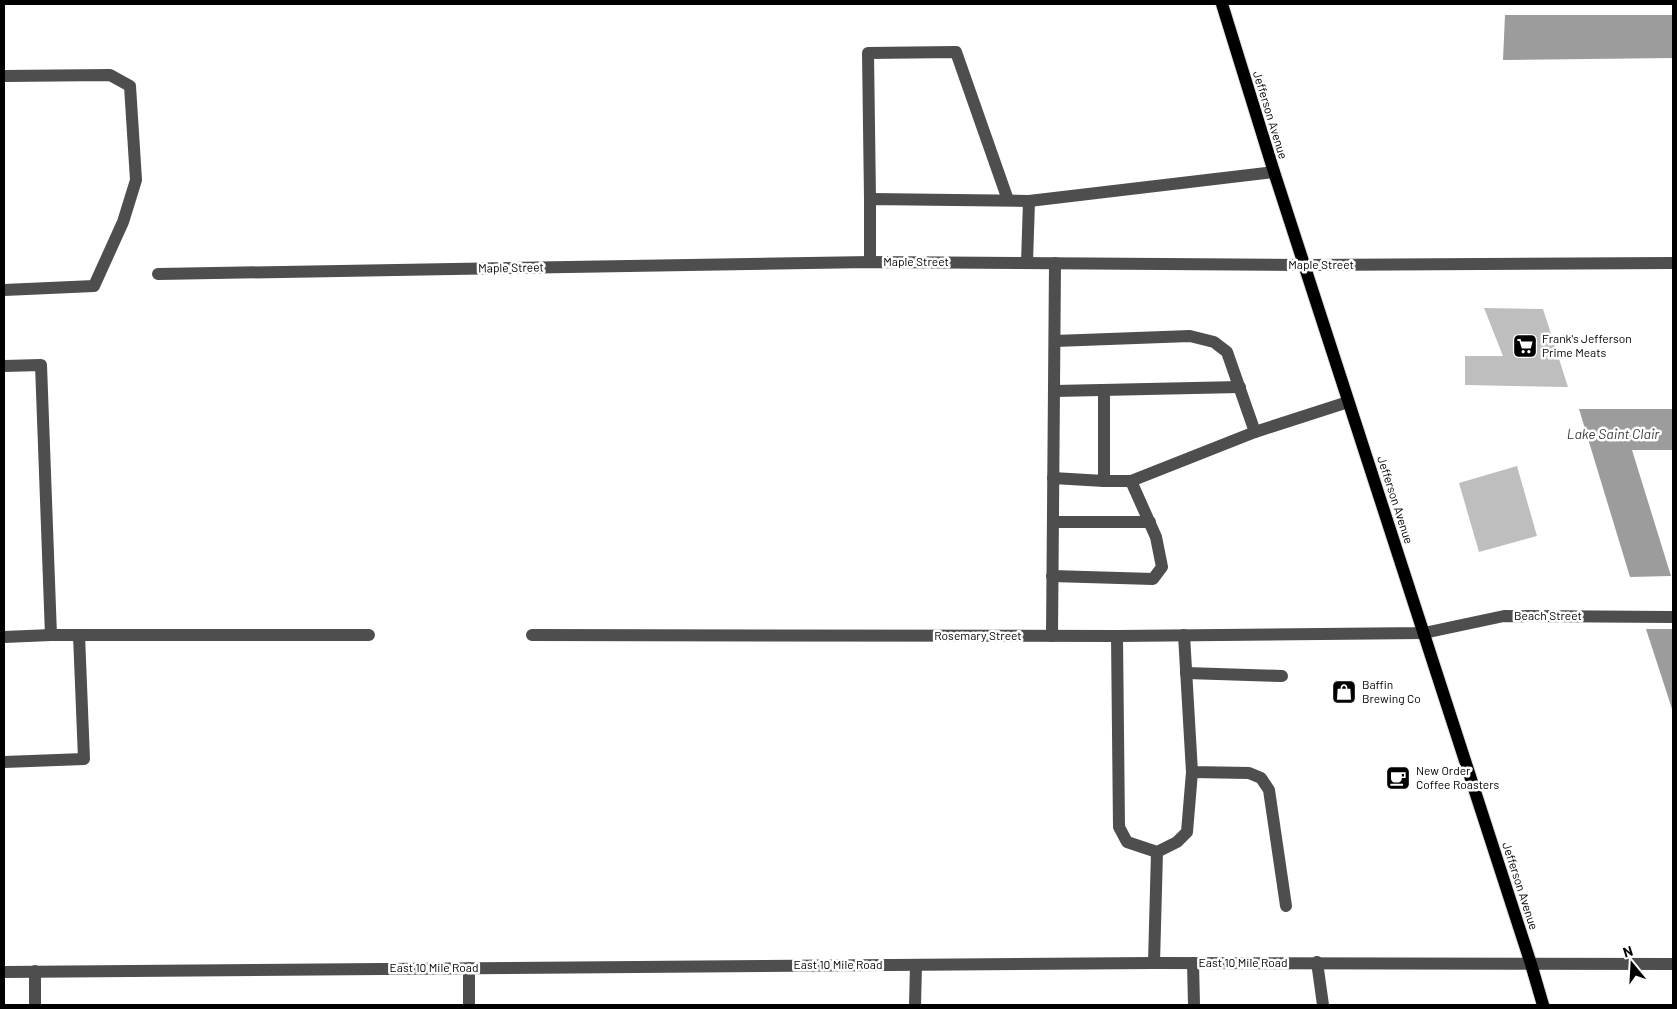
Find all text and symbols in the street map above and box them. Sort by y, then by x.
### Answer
street label: Jefferson Avenue [1251,69,1291,160]
street label: Maple Street [883,254,949,268]
street label: Maple Street [1288,257,1354,271]
street label: Maple Street [478,259,544,275]
place label: Frank's Jefferson Prime Meats [1542,331,1632,359]
supermarket icon: Frank's Jefferson Prime Meats [1512,333,1538,359]
water label: Lake Saint Clair [1567,425,1660,442]
street label: Jefferson Avenue [1375,454,1417,545]
street label: Beach Street [1514,608,1582,622]
street label: Rosemary Street [934,628,1022,642]
place label: Baffin Brewing Co [1362,677,1421,705]
shop icon: Baffin Brewing Co [1331,679,1357,705]
place label: New Order Coffee Roasters [1416,763,1500,791]
cafe icon: New Order Coffee Roasters [1385,765,1411,791]
street label: Jefferson Avenue [1500,840,1542,931]
north arrow [1607,939,1657,989]
text: N [1621,942,1635,961]
street label: East 10 Mile Road [1198,955,1288,969]
street label: East 10 Mile Road [793,957,883,971]
street label: East 10 Mile Road [389,960,479,974]

